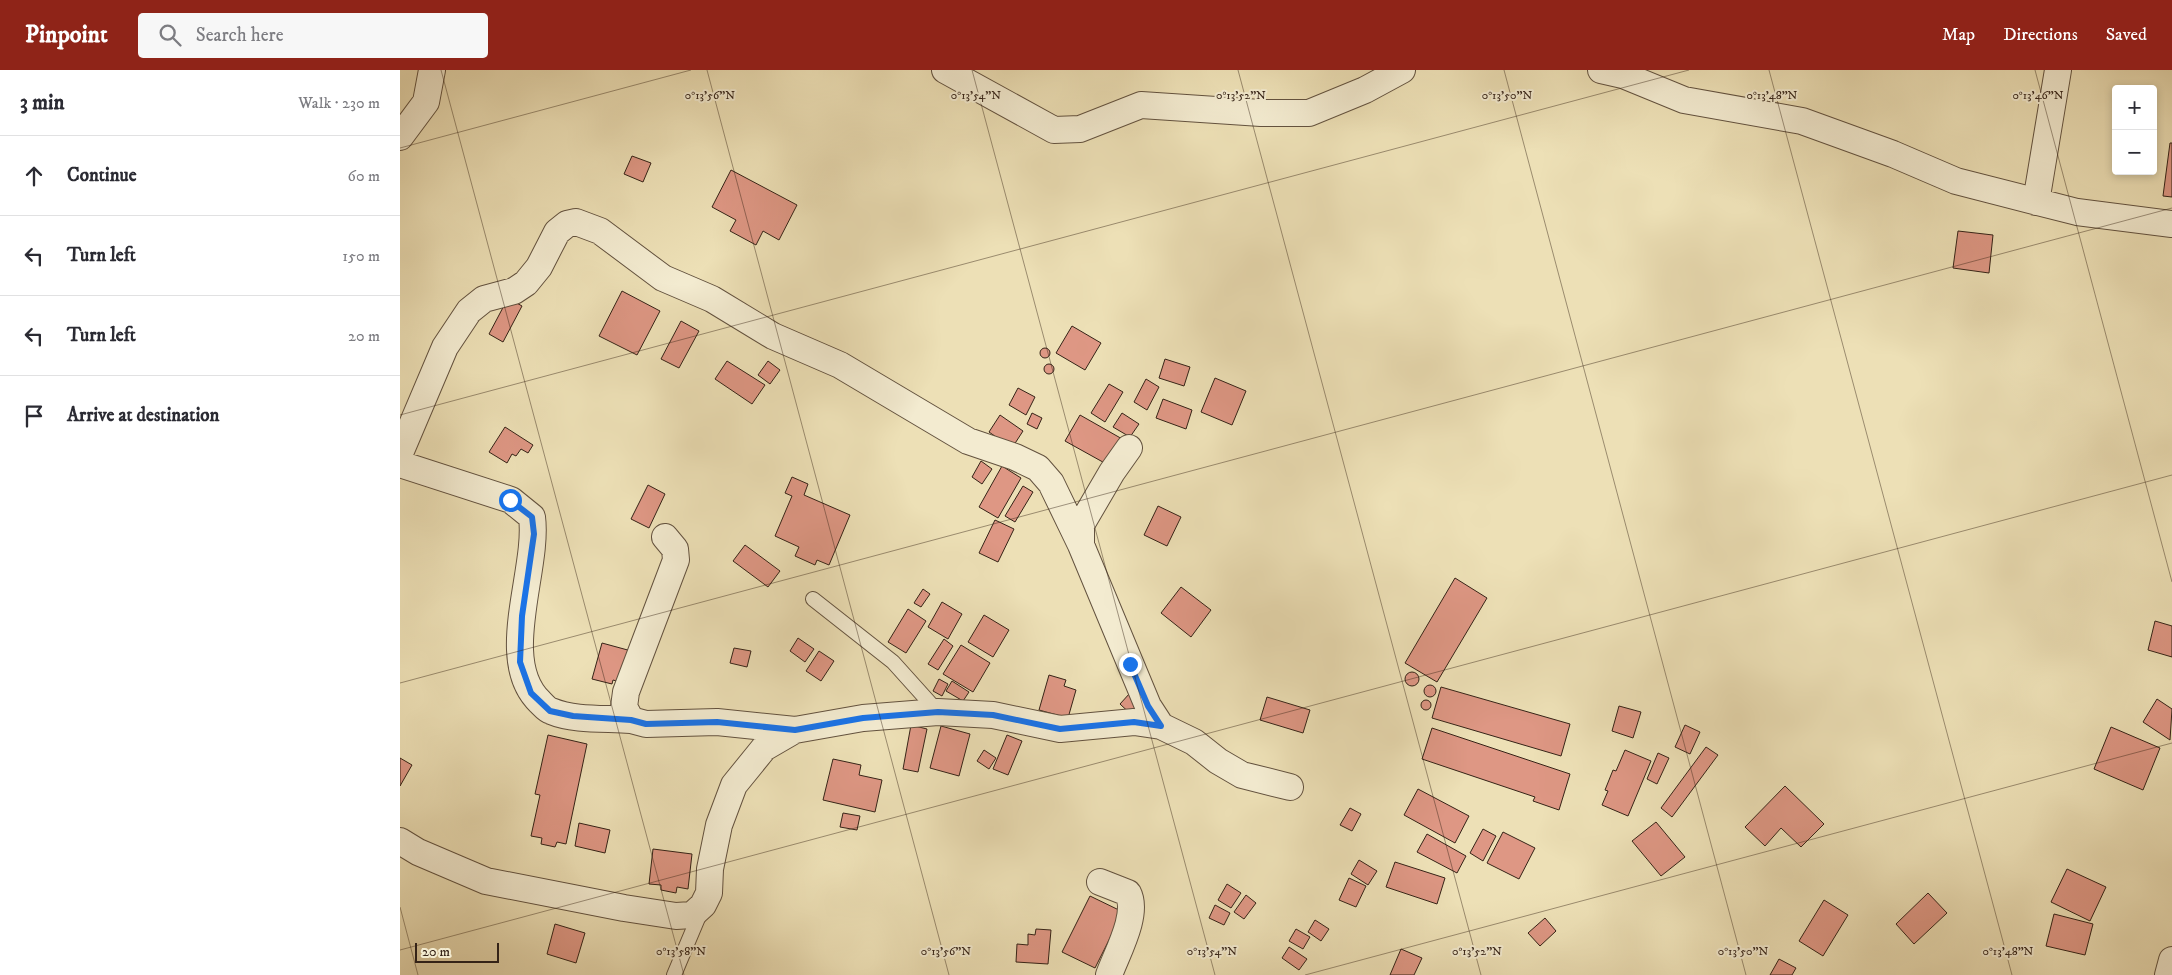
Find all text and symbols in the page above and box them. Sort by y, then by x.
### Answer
search box [138,13,488,58]
text: Pinpoint [25,20,108,50]
icon: search [156,21,184,49]
text: Search here [196,24,284,47]
text: Map [1942,24,1975,46]
text: Directions [2003,24,2078,46]
text: Saved [2106,24,2147,46]
map controls [2112,85,2157,175]
button: + [2112,85,2157,130]
text: 0°13'56"N [685,88,735,103]
text: 0°13'54"N [951,88,1001,103]
text: 0°13'52"N [1216,88,1266,103]
text: 0°13'50"N [1482,88,1532,103]
text: 0°13'48"N [1747,88,1798,103]
text: 0°13'46"N [2012,88,2064,103]
text: 3 min [20,90,65,116]
text: Walk · 230 m [298,93,380,113]
button: − [2112,130,2157,175]
icon: ahead [20,162,48,190]
text: Continue [67,164,137,187]
text: 60 m [348,166,380,186]
icon: left [20,242,48,270]
text: Turn left [67,244,136,267]
text: 150 m [342,246,380,266]
icon: left [20,322,48,350]
text: Turn left [67,324,136,347]
text: 20 m [348,326,380,346]
icon: arrive [20,402,48,430]
text: Arrive at destination [67,404,219,427]
route start [499,489,522,512]
route end [1119,653,1142,676]
scale bar [415,940,499,963]
text: 20 m [422,943,450,961]
text: 0°13'58"N [656,944,706,959]
text: 0°13'56"N [921,944,971,959]
text: 0°13'54"N [1187,944,1237,959]
text: 0°13'52"N [1452,944,1502,959]
text: 0°13'50"N [1718,944,1768,959]
text: 0°13'48"N [1983,944,2034,959]

